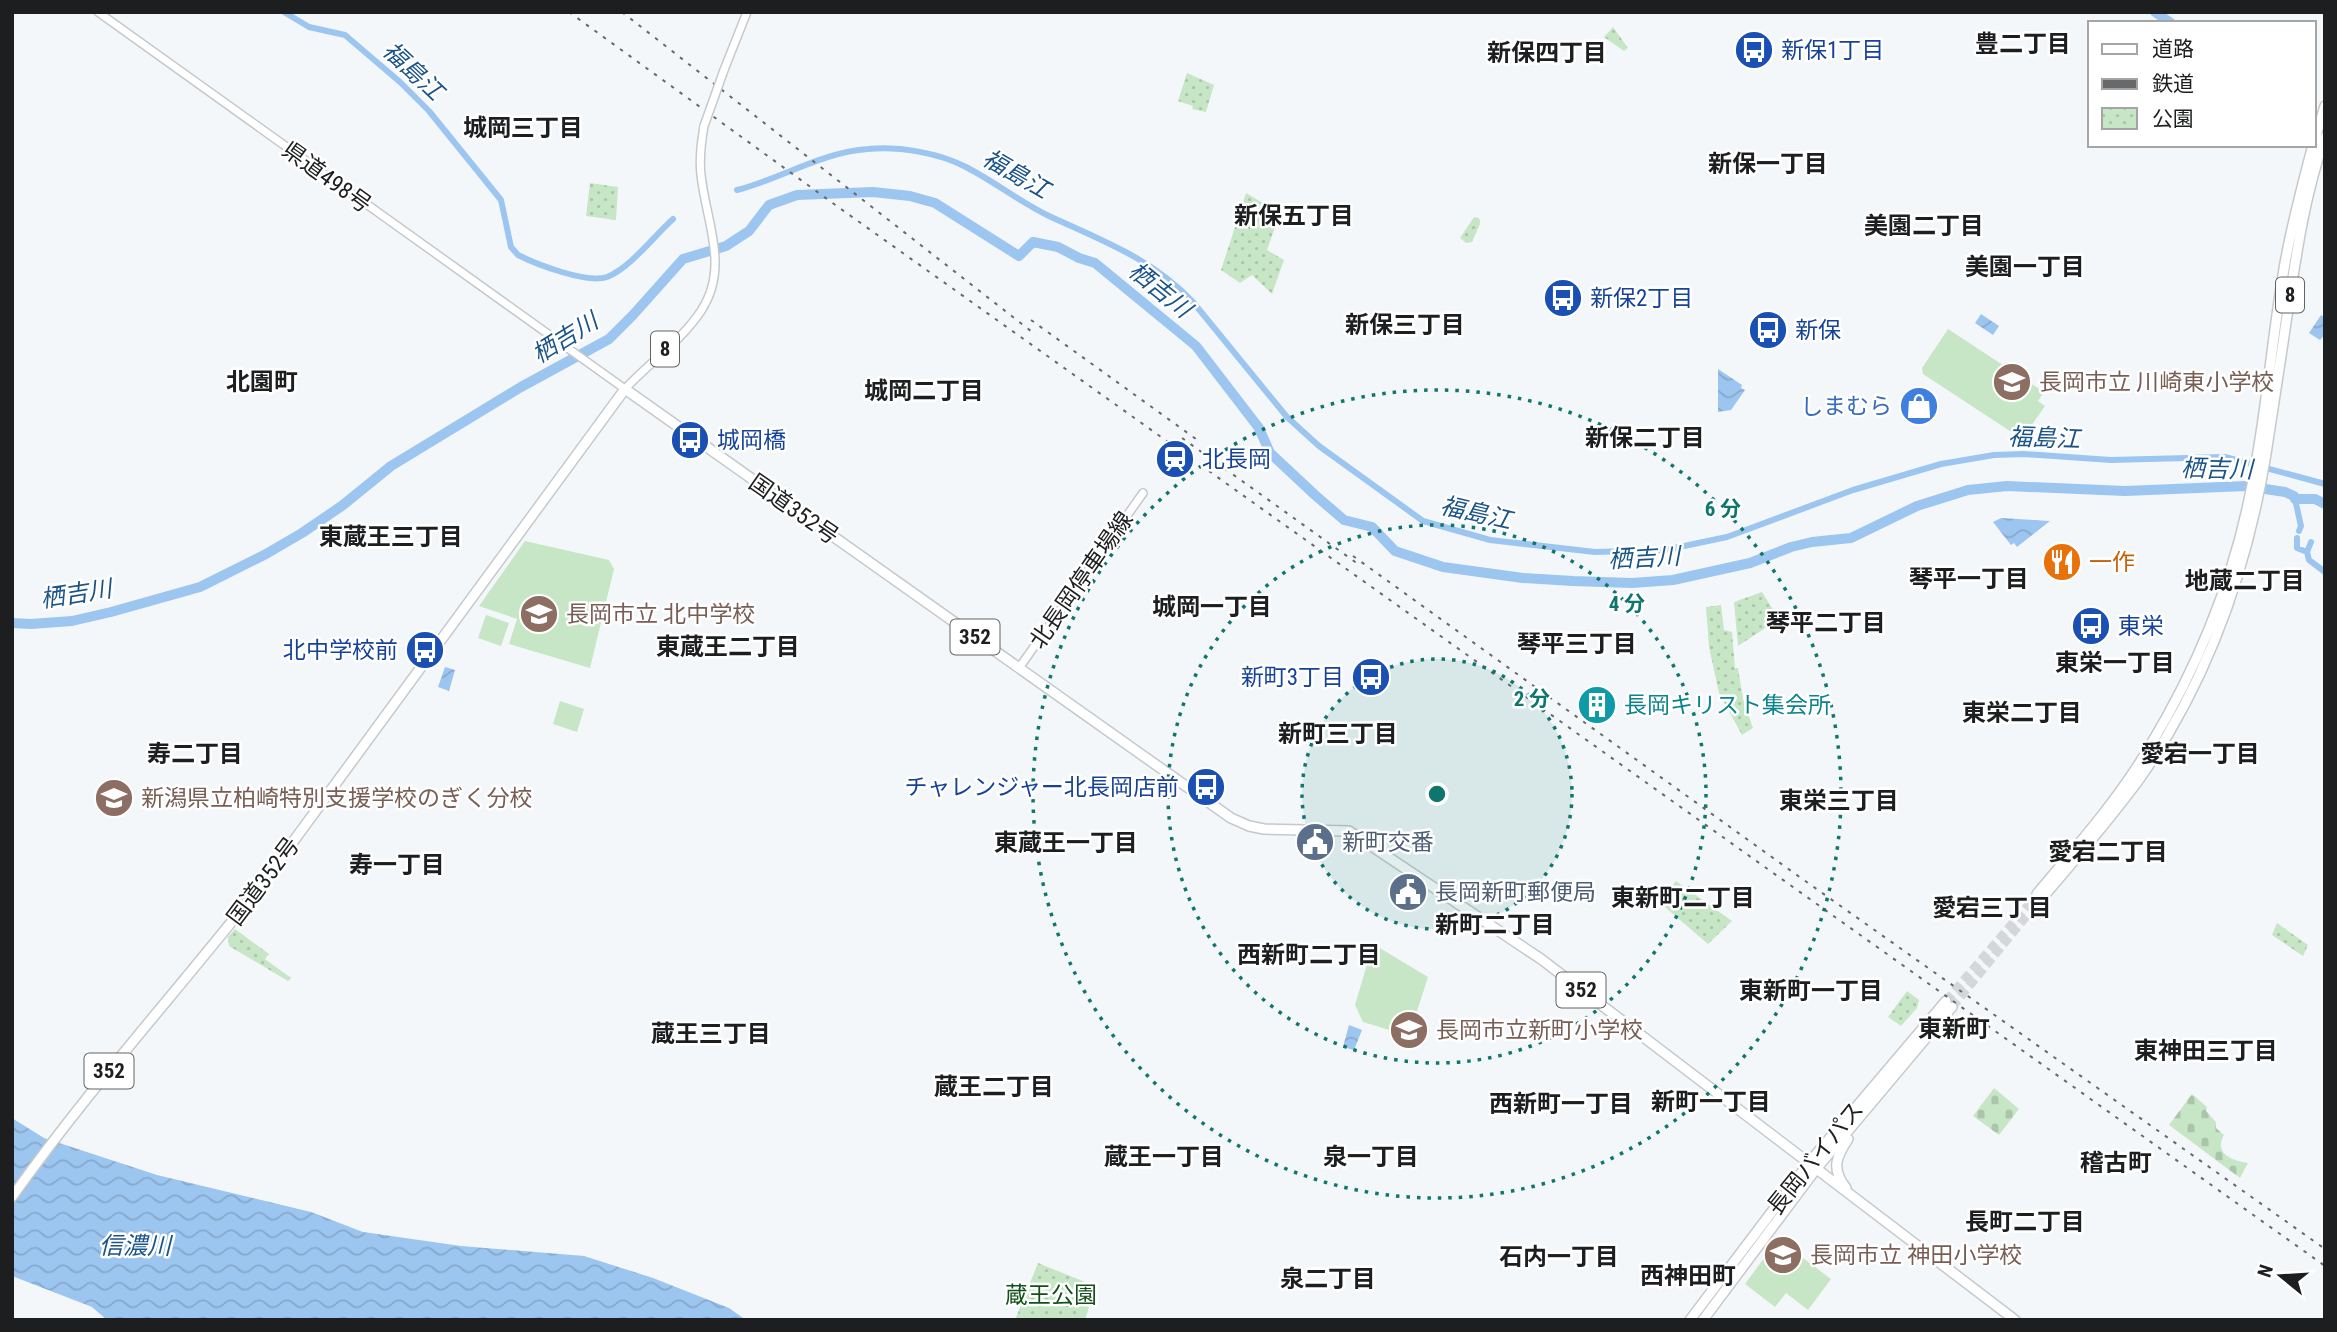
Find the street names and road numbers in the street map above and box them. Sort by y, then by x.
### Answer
street label: 県道498号 [277,136,376,219]
road number: 8 [2276,278,2304,312]
road number: 8 [651,332,679,366]
street label: 国道352号 [744,469,844,550]
street label: 北長岡停車場線 [1024,507,1139,654]
road number: 352 [950,620,1000,654]
street label: 国道352号 [222,832,305,931]
road number: 352 [1556,972,1606,1007]
road number: 352 [84,1054,134,1088]
street label: 長岡バイパス [1762,1096,1869,1220]

